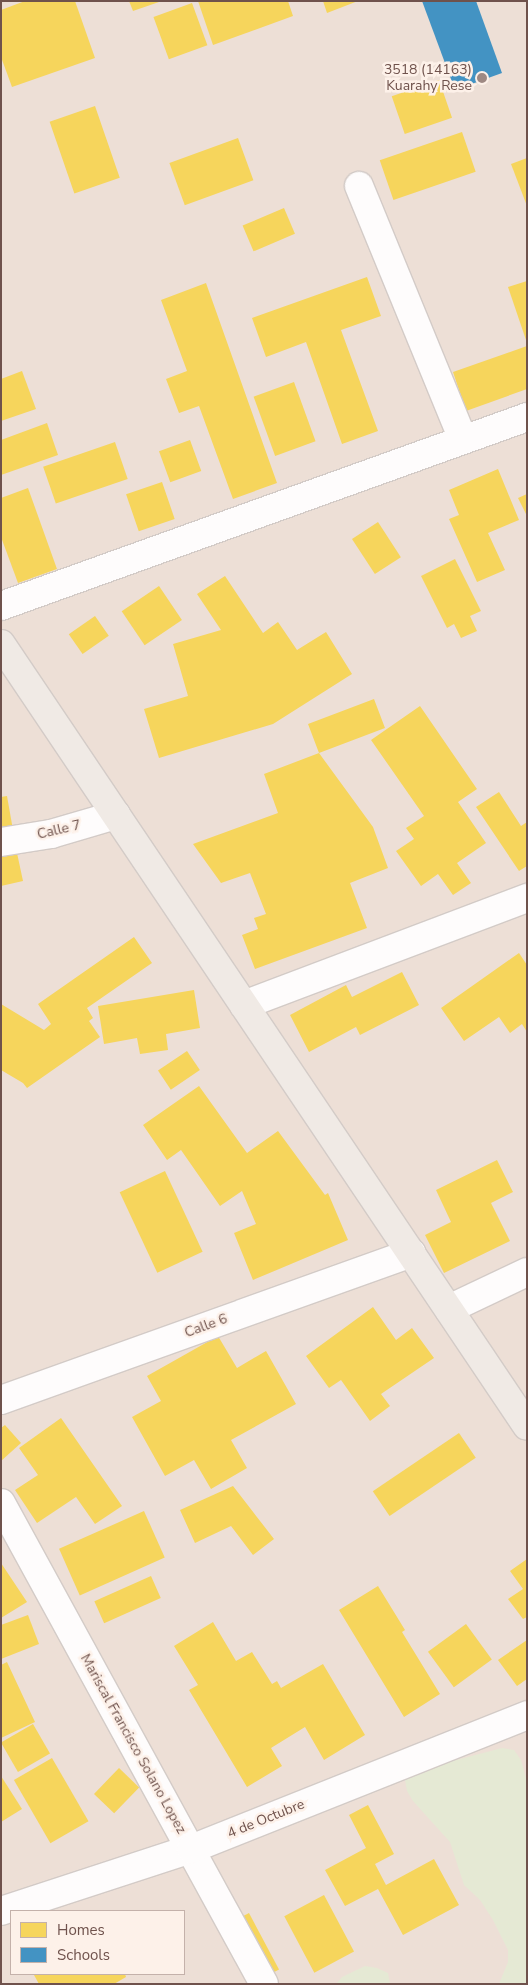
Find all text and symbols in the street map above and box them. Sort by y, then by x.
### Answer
place label: 3518 (14163) Kuarahy Rese [384,62,472,94]
marker: 3518 (14163) Kuarahy Rese [476,72,488,84]
street label: Calle 7 [36,817,82,843]
street label: Calle 6 [182,1311,230,1341]
street label: Mariscal Francisco Solano Lopez [77,1651,189,1837]
street label: 4 de Octubre [225,1796,307,1842]
legend [10,1910,185,1975]
text: Homes [57,1920,105,1940]
text: Schools [57,1945,110,1965]

